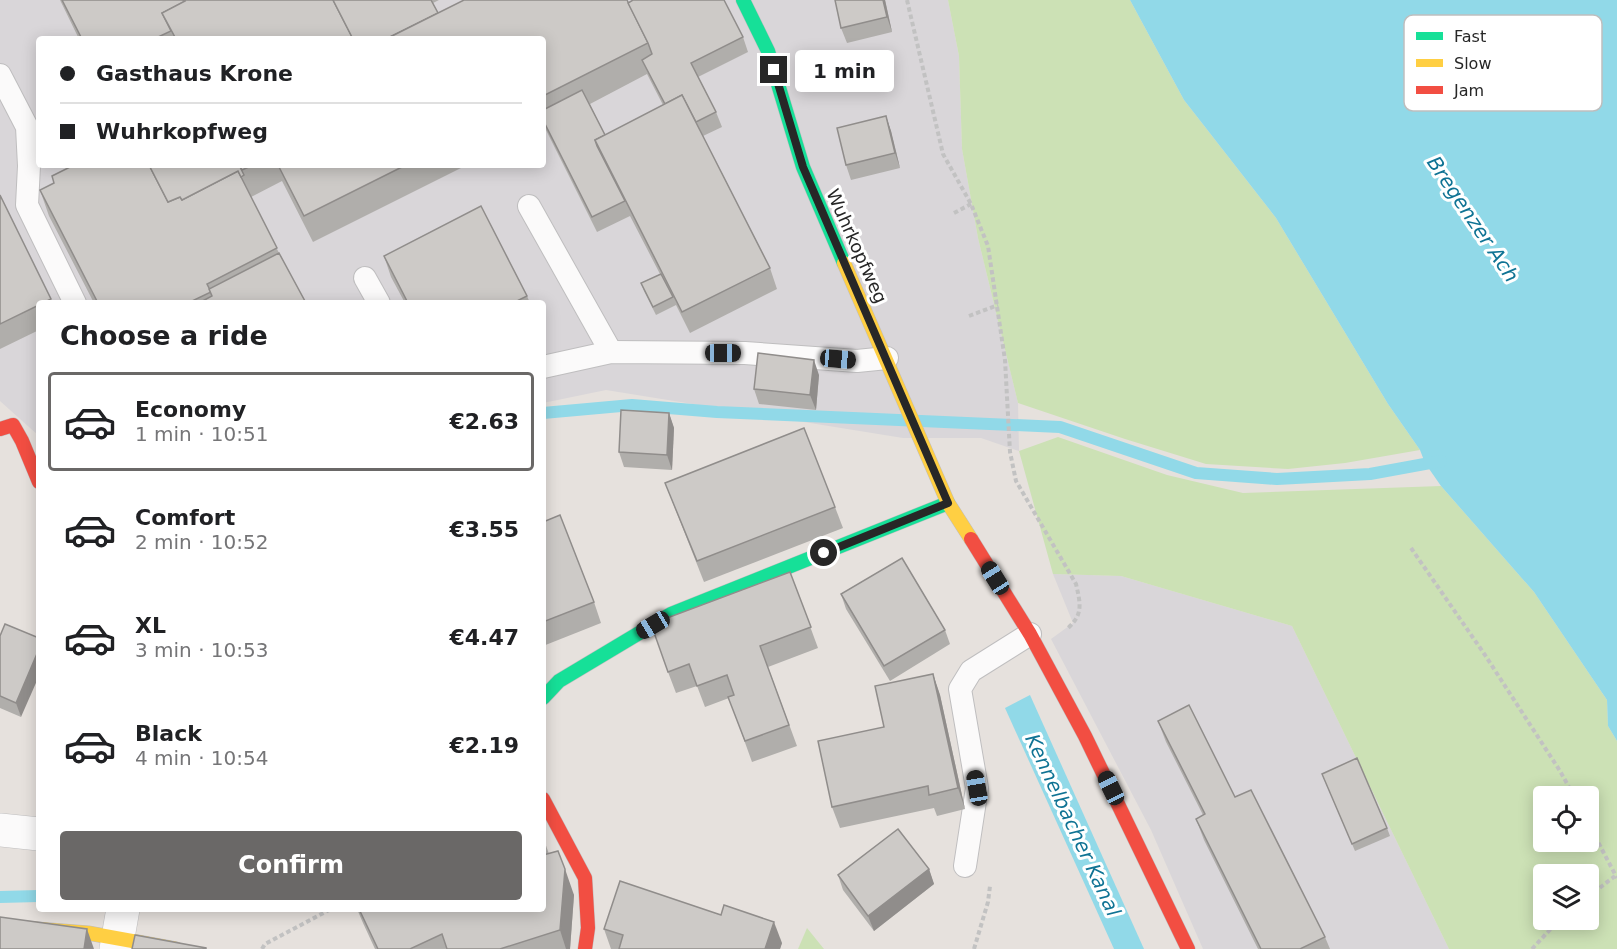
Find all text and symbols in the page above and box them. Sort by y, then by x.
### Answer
legend [1404,15,1602,111]
text: Fast [1454,27,1486,46]
callout: 1 min [795,49,894,91]
text: Slow [1454,54,1491,73]
route end [760,56,787,83]
text: 1 min [813,59,876,83]
text: Gasthaus Krone [96,61,293,86]
text: Jam [1453,81,1484,100]
text: Wuhrkopfweg [96,119,268,144]
water label: Bregenzer Ach [1422,151,1524,287]
street label: Wuhrkopfweg [822,186,892,306]
text: Choose a ride [60,320,268,351]
car [705,344,741,362]
car [819,348,857,370]
icon: car [63,395,117,449]
text: Economy [135,397,246,422]
text: €2.63 [449,409,519,434]
text: 1 min · 10:51 [135,422,269,446]
icon: car [63,503,117,557]
text: Comfort [135,505,235,530]
text: €3.55 [449,517,519,542]
text: 2 min · 10:52 [135,530,269,554]
route start [810,539,837,566]
car [978,558,1012,598]
car [633,608,673,642]
icon: car [63,611,117,665]
text: XL [135,613,166,638]
text: €4.47 [449,625,519,650]
text: 3 min · 10:53 [135,638,269,662]
icon: car [63,719,117,773]
text: Black [135,721,202,746]
water label: Kennelbacher Kanal [1020,730,1126,920]
text: €2.19 [449,733,519,758]
text: 4 min · 10:54 [135,746,269,770]
car [1095,768,1127,808]
car [965,769,989,807]
map controls [1533,786,1599,930]
button: locate [1533,786,1599,852]
button: Confirm [60,831,522,900]
button: layers [1533,864,1599,930]

